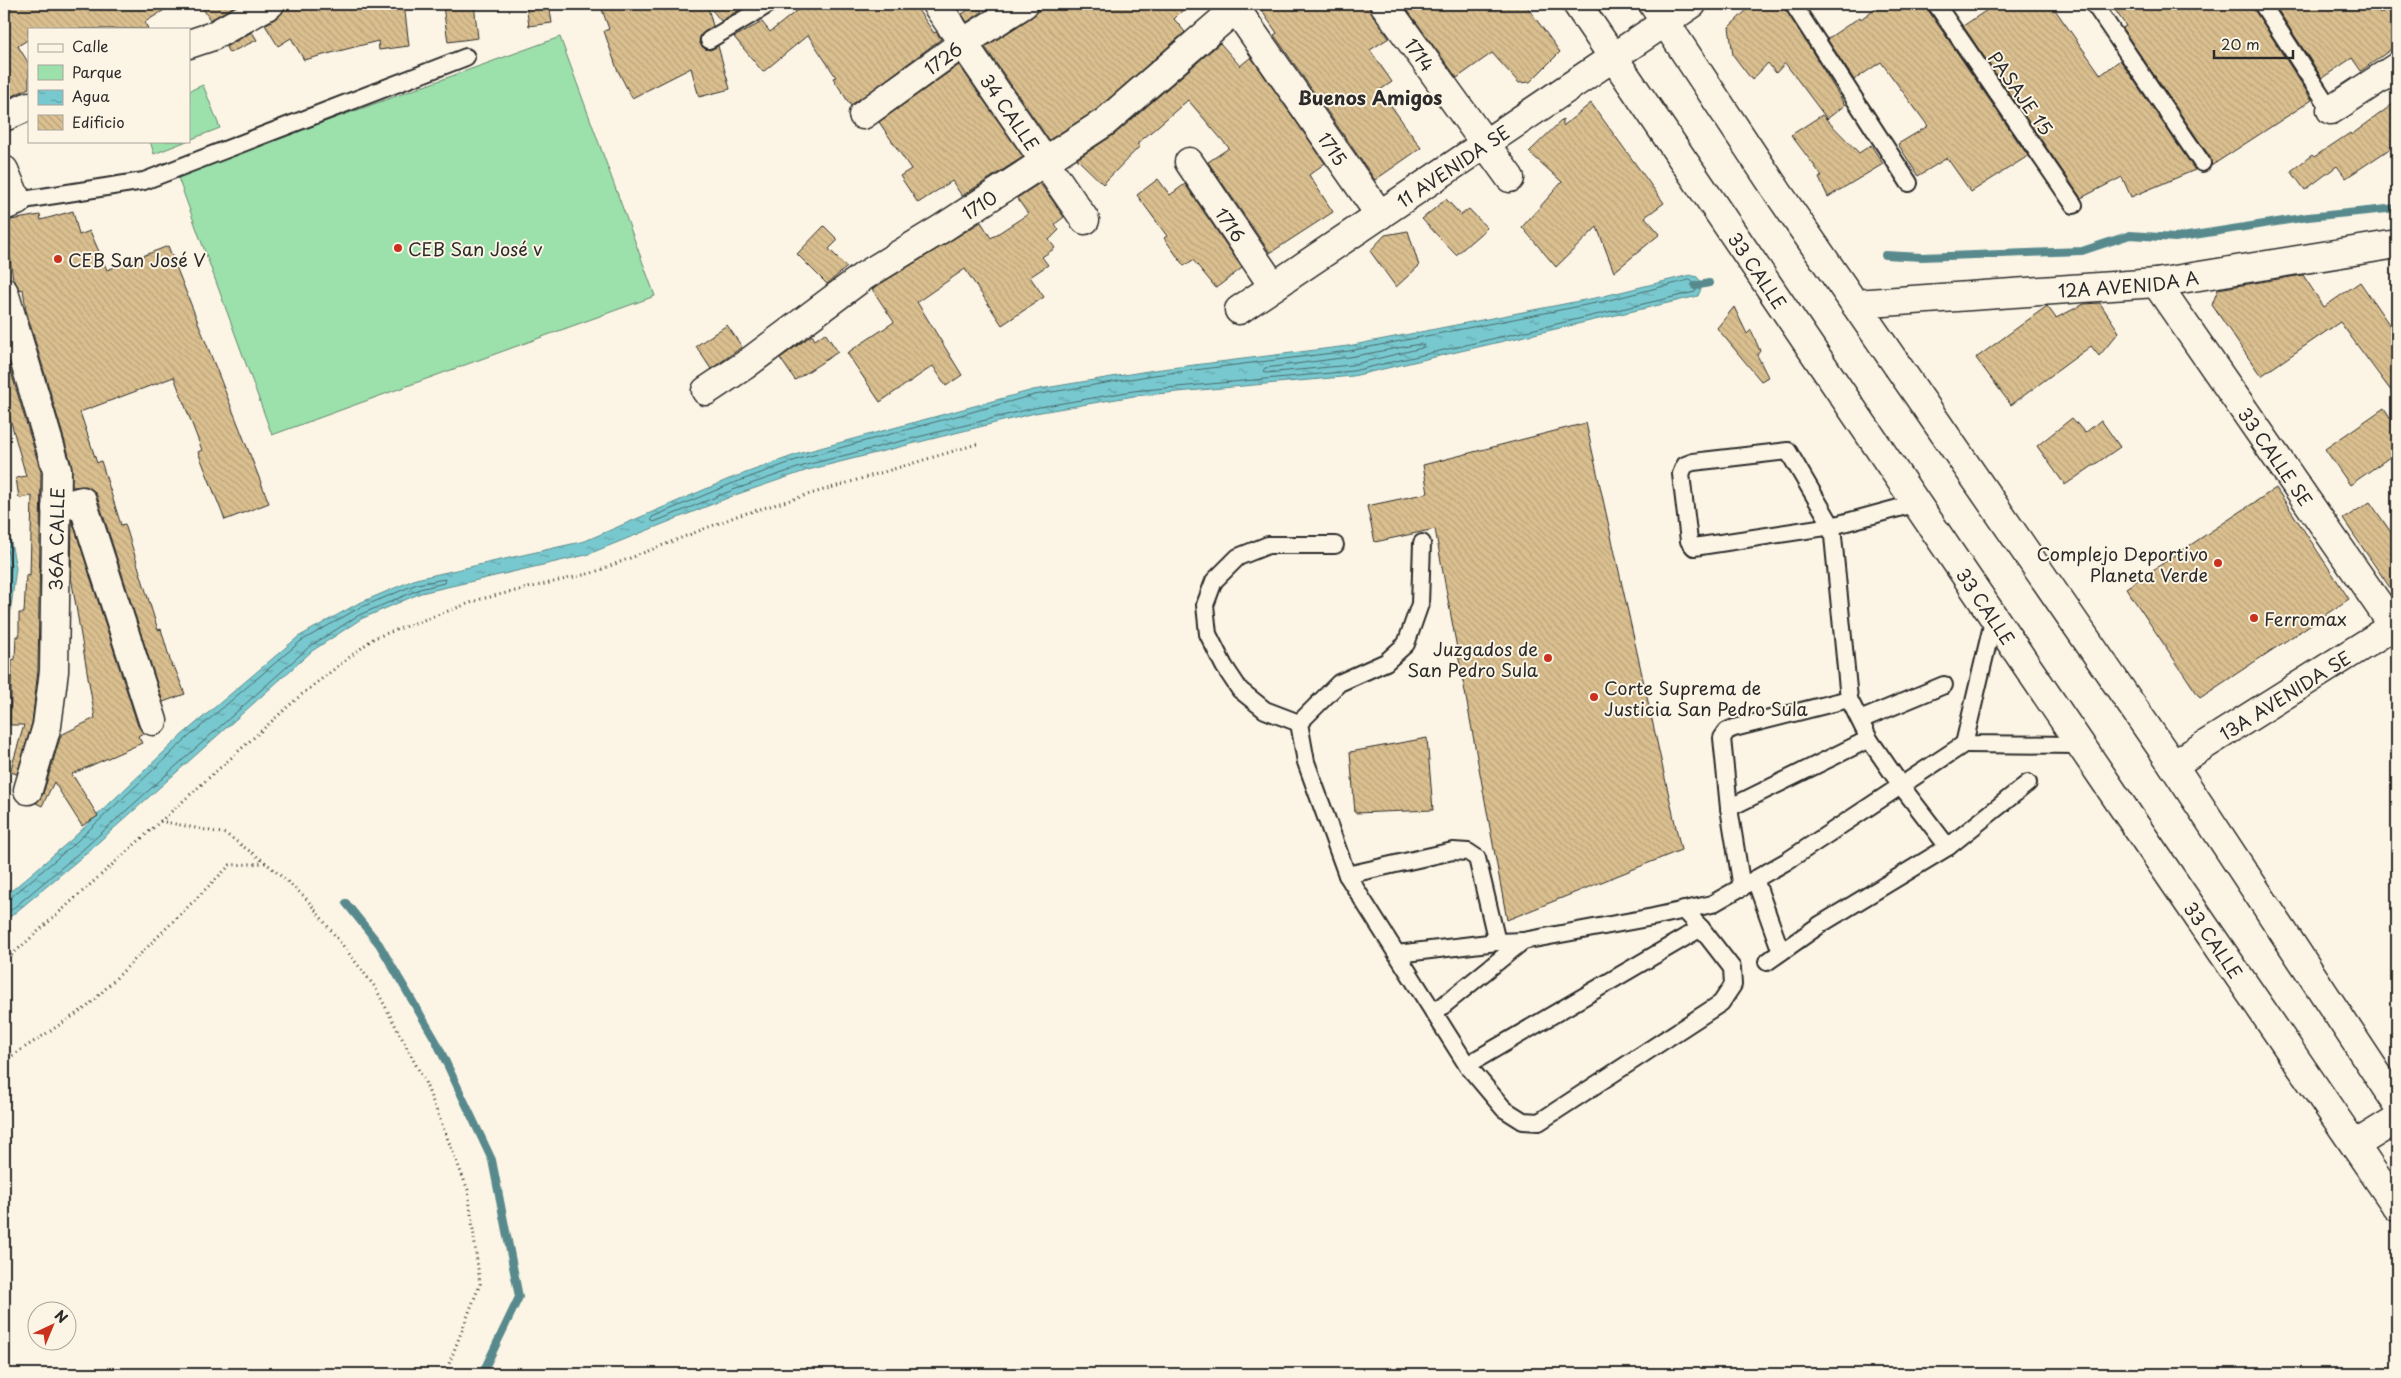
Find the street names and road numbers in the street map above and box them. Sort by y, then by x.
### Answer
street label: 1714 [1399,32,1442,77]
street label: 1726 [918,35,967,81]
street label: PASAJE 15 [1982,45,2060,141]
street label: 34 CALLE [974,68,1046,156]
street label: 11 AVENIDA SE [1391,118,1515,214]
street label: 1715 [1312,126,1355,171]
street label: 1710 [956,183,1002,226]
street label: 1716 [1209,201,1253,247]
street label: 33 CALLE [1722,226,1794,314]
street label: 12A AVENIDA A [2057,263,2201,303]
street label: 33 CALLE SE [2232,402,2320,511]
street label: 36A CALLE [42,487,70,591]
street label: 33 CALLE [1950,562,2022,650]
street label: 13A AVENIDA SE [2214,643,2356,746]
street label: 33 CALLE [2178,896,2250,984]

